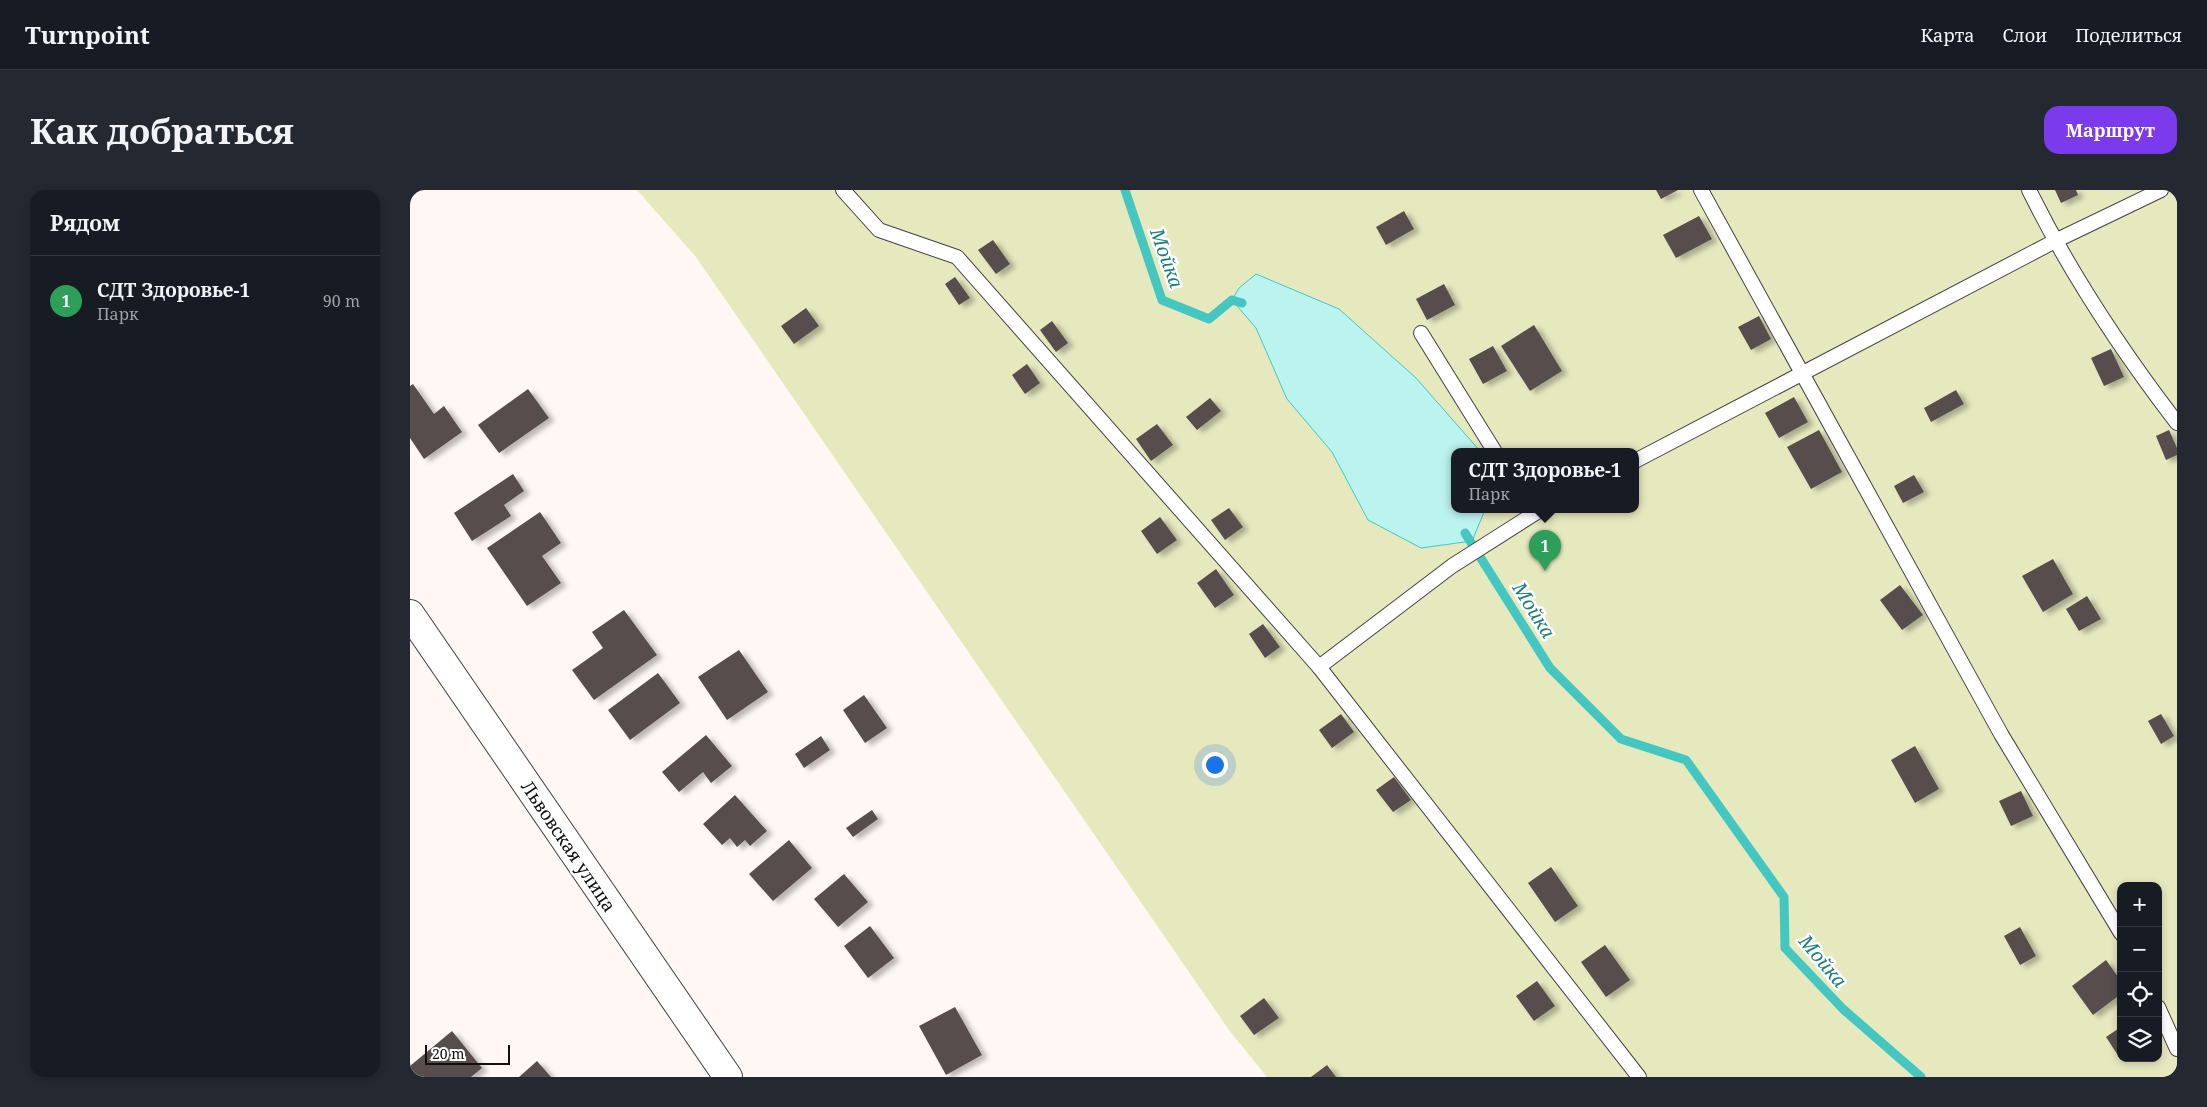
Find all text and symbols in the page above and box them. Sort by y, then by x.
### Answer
text: Turnpoint [25,18,150,51]
text: Карта [1920,23,1975,47]
text: Слои [2003,23,2047,47]
text: Поделиться [2075,23,2182,47]
button: Маршрут [2044,106,2177,154]
text: Как добраться [30,107,294,154]
text: Рядом [50,209,120,237]
water label: Мойка [1144,224,1190,292]
text: СДТ Здоровье-1 [97,277,250,303]
text: 1 [61,290,71,312]
text: 90 m [323,290,360,312]
text: Парк [97,303,138,325]
popup [1451,448,1639,513]
text: СДТ Здоровье-1 [1468,457,1622,483]
text: Парк [1468,483,1510,505]
pin: 1 [1529,530,1561,571]
water label: Мойка [1506,576,1561,643]
your location [1202,752,1228,778]
street label: Львовская улица [516,776,622,916]
map controls [2117,882,2162,1062]
button: + [2117,882,2162,927]
button: − [2117,927,2162,972]
water label: Мойка [1793,928,1853,993]
button: locate [2117,972,2162,1017]
button: layers [2117,1017,2162,1062]
scale bar [425,1042,510,1065]
text: 20 m [432,1044,465,1063]

